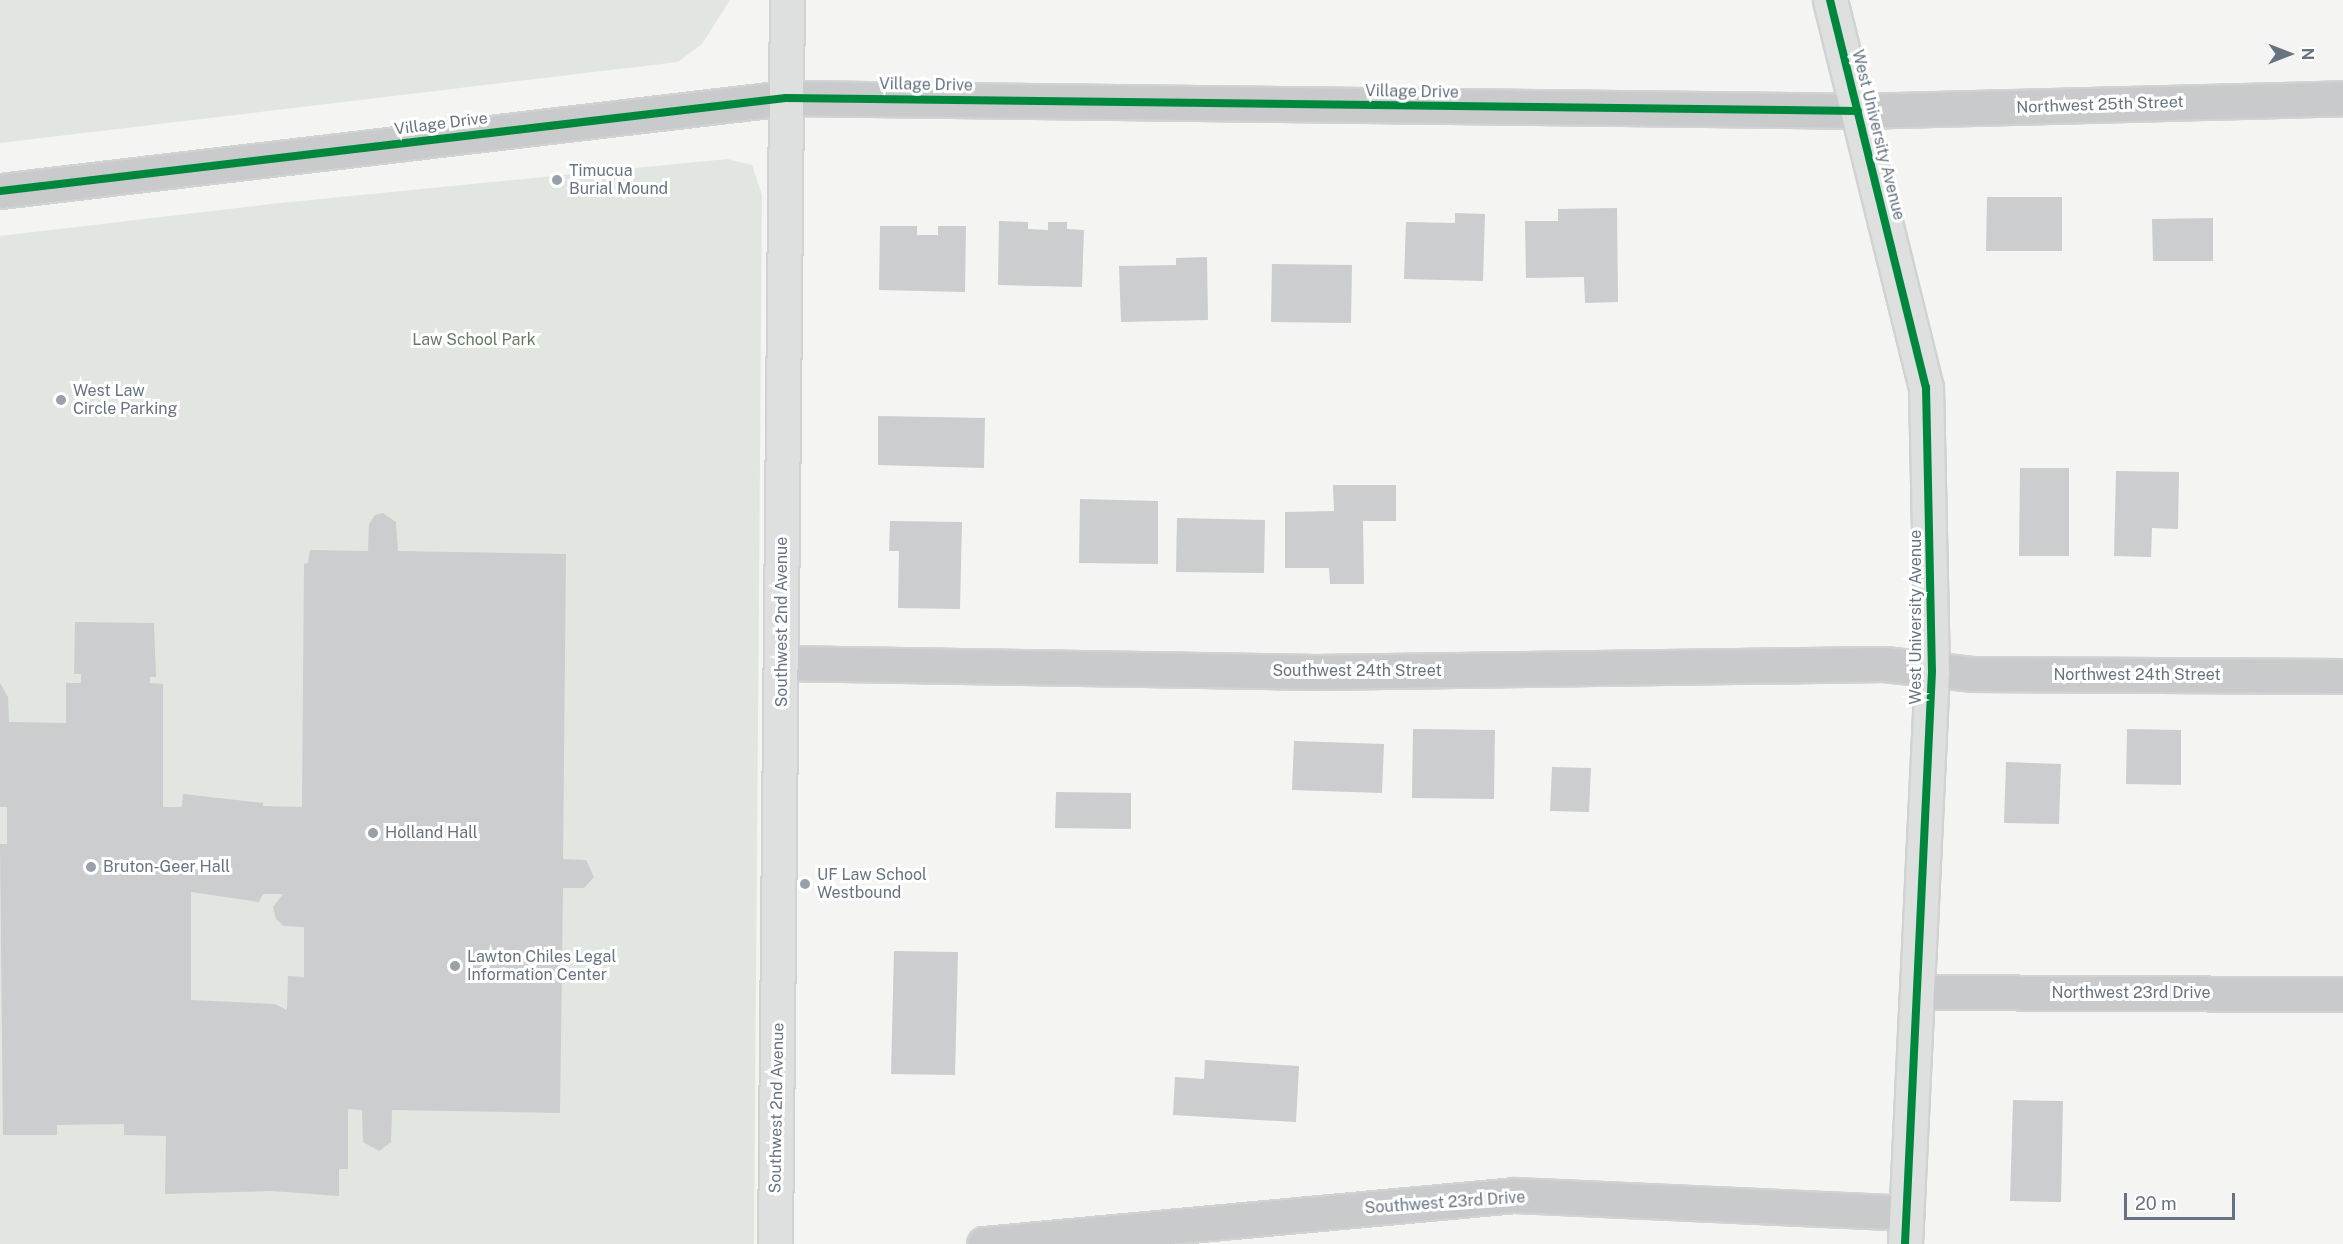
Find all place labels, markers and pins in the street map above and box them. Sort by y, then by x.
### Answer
place label: Timucua Burial Mound [569,161,668,199]
marker: Timucua Burial Mound [550,173,564,187]
place label: West Law Circle Parking [73,381,178,419]
marker: West Law Circle Parking [54,393,68,407]
place label: Holland Hall [385,823,478,843]
marker: Holland Hall [366,826,380,840]
place label: Bruton-Geer Hall [103,857,230,877]
marker: Bruton-Geer Hall [84,860,98,874]
place label: UF Law School Westbound [817,865,927,903]
marker: UF Law School Westbound [798,877,812,891]
place label: Lawton Chiles Legal Information Center [467,947,616,985]
marker: Lawton Chiles Legal Information Center [448,959,462,973]

